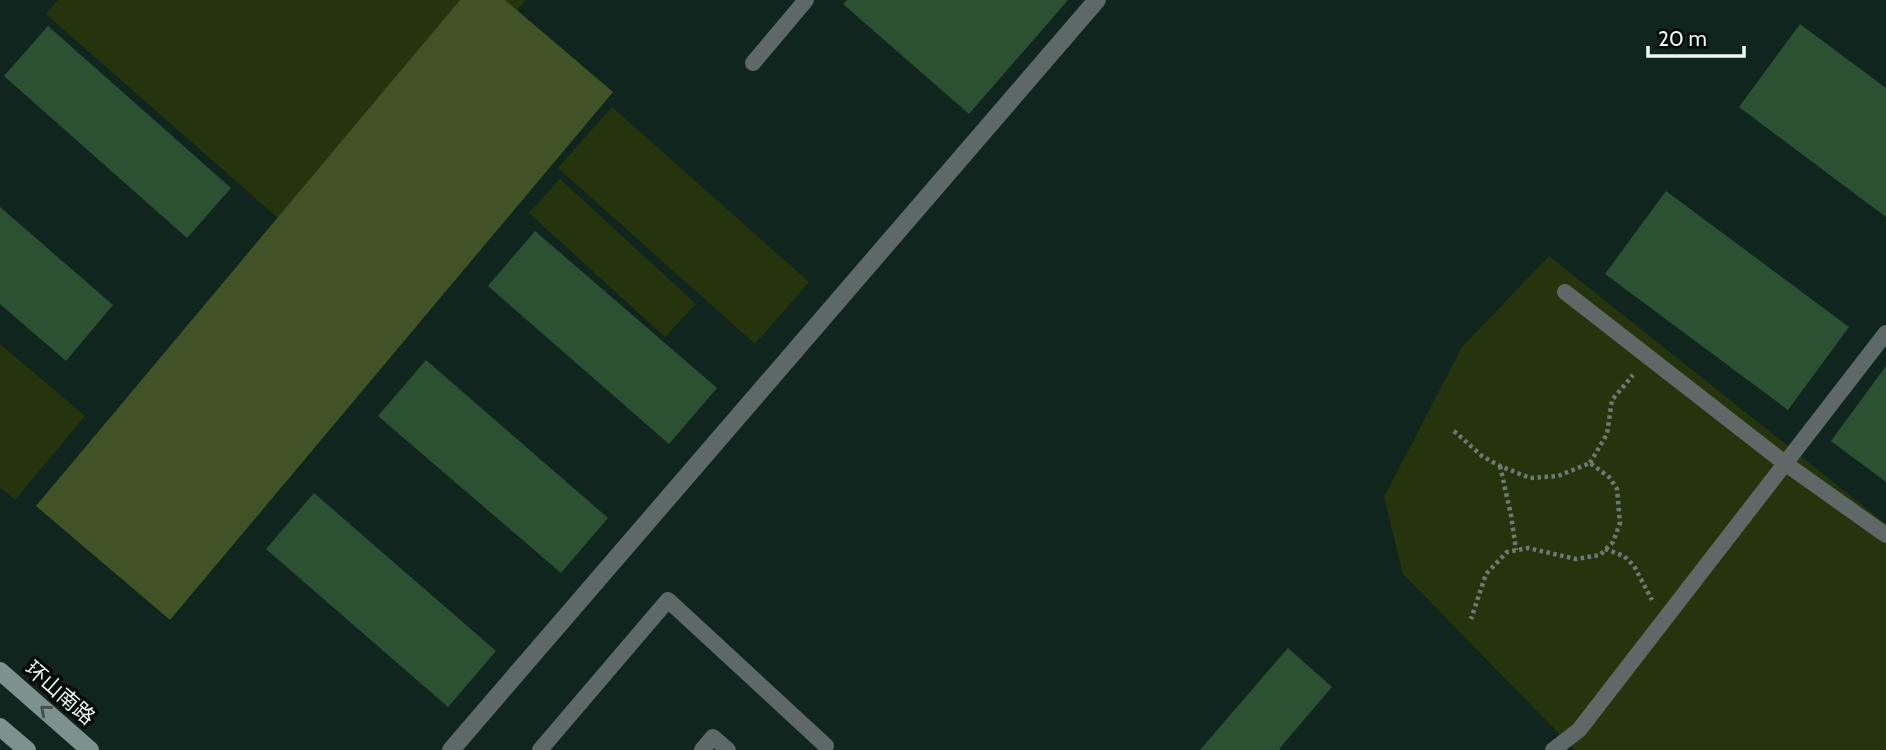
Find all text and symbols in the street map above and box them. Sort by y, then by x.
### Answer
scale bar [1648,14,1744,58]
text: 20 m [1658,26,1707,51]
street label: 环山南路 [20,656,100,730]
one-way arrow [40,706,53,718]

